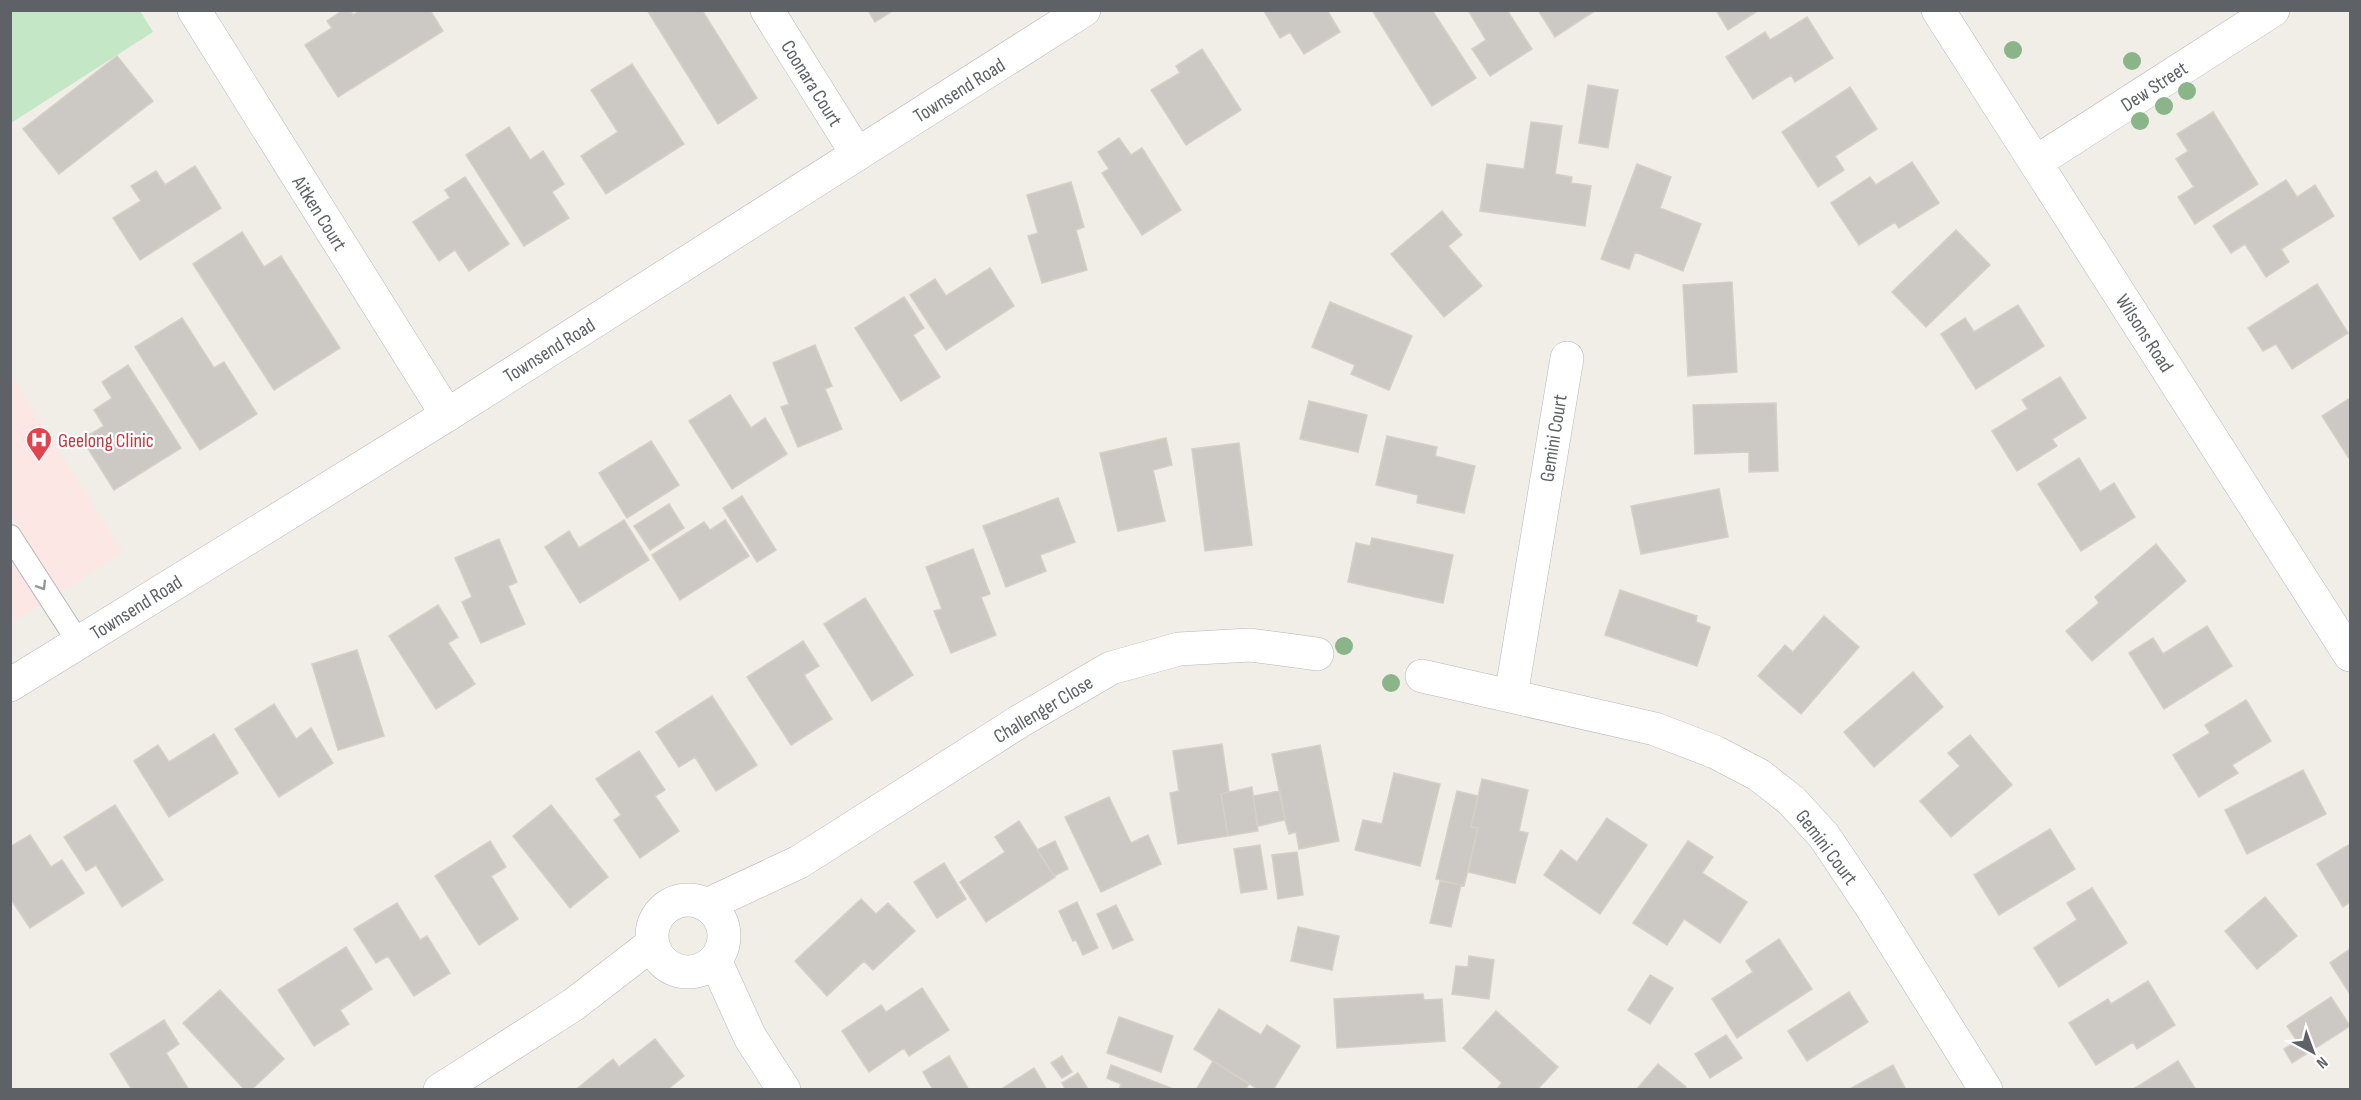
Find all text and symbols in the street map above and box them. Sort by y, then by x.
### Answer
street label: Coonara Court [775,36,847,131]
street label: Townsend Road [909,53,1010,128]
street label: Dew Street [2117,57,2192,117]
street label: Aitken Court [286,171,352,255]
street label: Wilsons Road [2110,290,2178,377]
street label: Townsend Road [499,313,600,388]
street label: Gemini Court [1535,393,1573,484]
hospital icon: Geelong Clinic [24,425,54,463]
place label: Geelong Clinic [58,429,154,453]
street label: Townsend Road [86,570,187,645]
one-way arrow [34,579,45,590]
street label: Challenger Close [989,671,1098,749]
street label: Gemini Court [1790,805,1862,890]
north arrow [2283,1022,2343,1082]
text: N [2312,1052,2331,1072]

